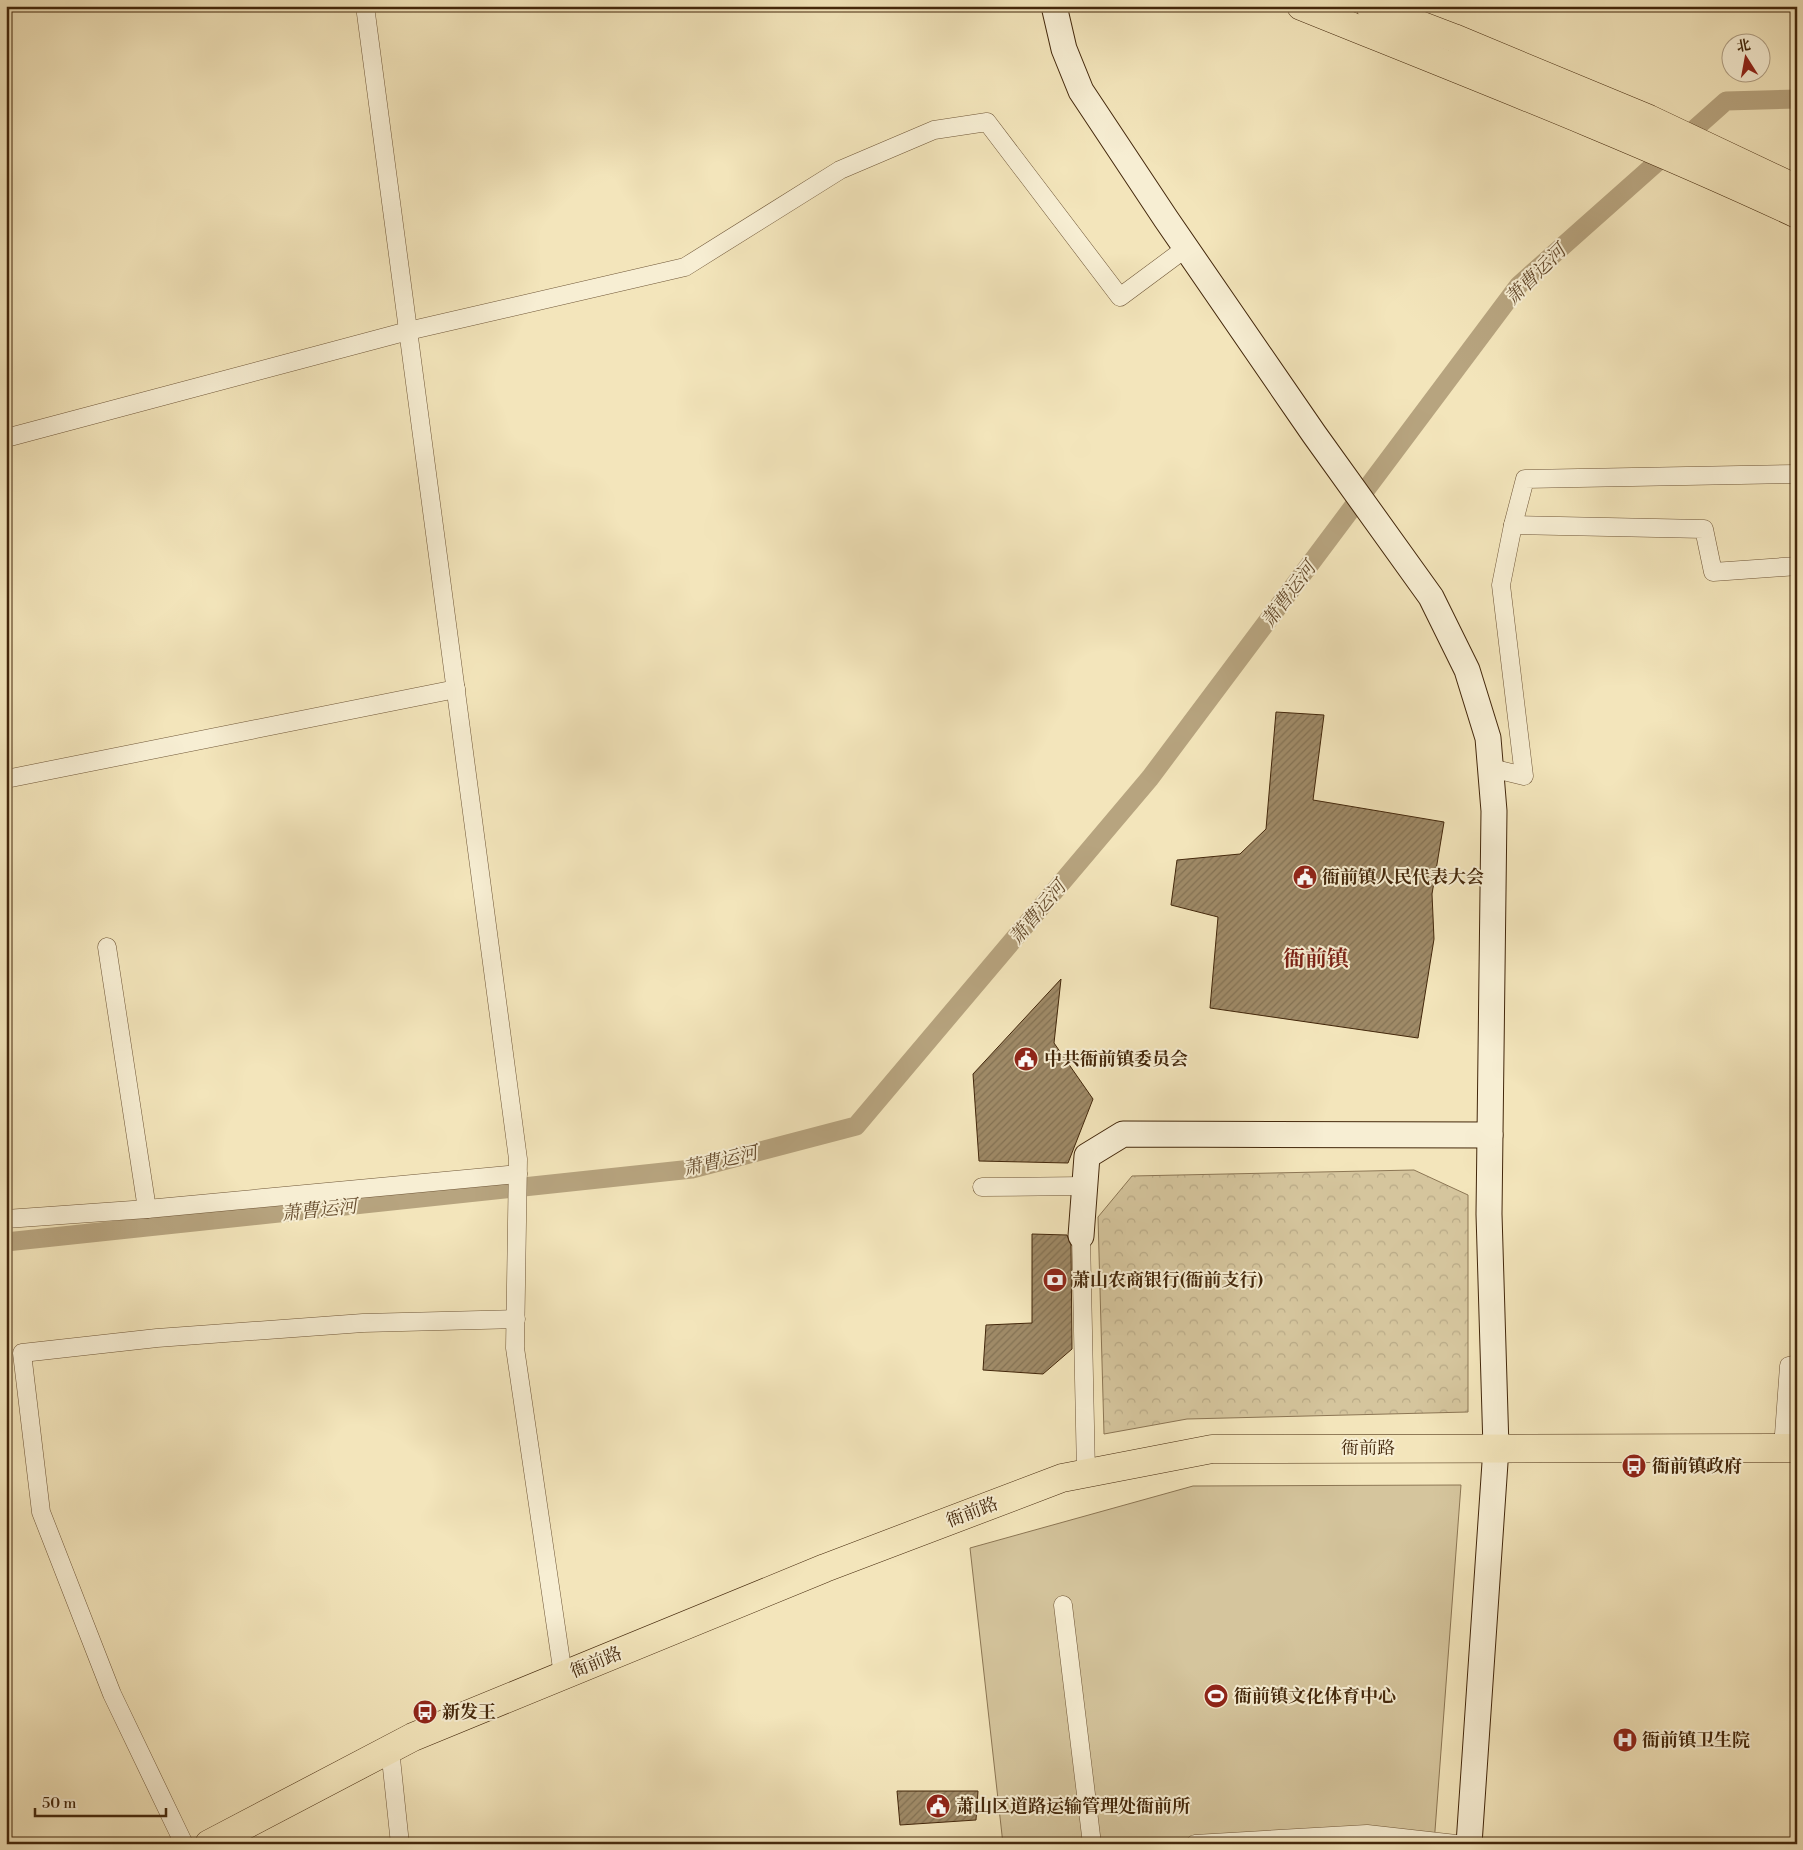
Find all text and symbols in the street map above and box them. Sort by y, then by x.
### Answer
north arrow [1720,32,1770,82]
text: 北 [1735,36,1752,56]
water label: 萧曹运河 [1500,237,1573,310]
water label: 萧曹运河 [1256,555,1323,632]
public building icon: 衙前镇人民代表大会 [1292,864,1318,890]
place label: 衙前镇人民代表大会 [1322,866,1484,889]
water label: 萧曹运河 [1004,874,1073,949]
district label: 衙前镇 [1283,946,1349,973]
public building icon: 中共衙前镇委员会 [1013,1046,1039,1072]
place label: 中共衙前镇委员会 [1044,1048,1188,1071]
water label: 萧曹运河 [680,1140,763,1181]
water label: 萧曹运河 [280,1194,361,1226]
bank icon: 萧山农商银行(衙前支行) [1042,1267,1068,1293]
place label: 萧山农商银行(衙前支行) [1072,1269,1264,1292]
street label: 衙前路 [1341,1437,1395,1460]
bus stop icon: 衙前镇政府 [1621,1453,1647,1479]
place label: 衙前镇政府 [1652,1455,1742,1478]
street label: 衙前路 [943,1492,1002,1533]
street label: 衙前路 [567,1642,626,1683]
sports icon: 衙前镇文化体育中心 [1203,1683,1229,1709]
place label: 衙前镇文化体育中心 [1234,1685,1396,1708]
bus stop icon: 新发王 [412,1699,438,1725]
place label: 新发王 [442,1701,496,1724]
hospital icon: 衙前镇卫生院 [1612,1727,1638,1753]
place label: 衙前镇卫生院 [1642,1729,1750,1752]
scale bar [35,1785,166,1817]
public building icon: 萧山区道路运输管理处衙前所 [925,1793,951,1819]
text: 50 m [42,1794,76,1813]
place label: 萧山区道路运输管理处衙前所 [956,1795,1191,1818]

